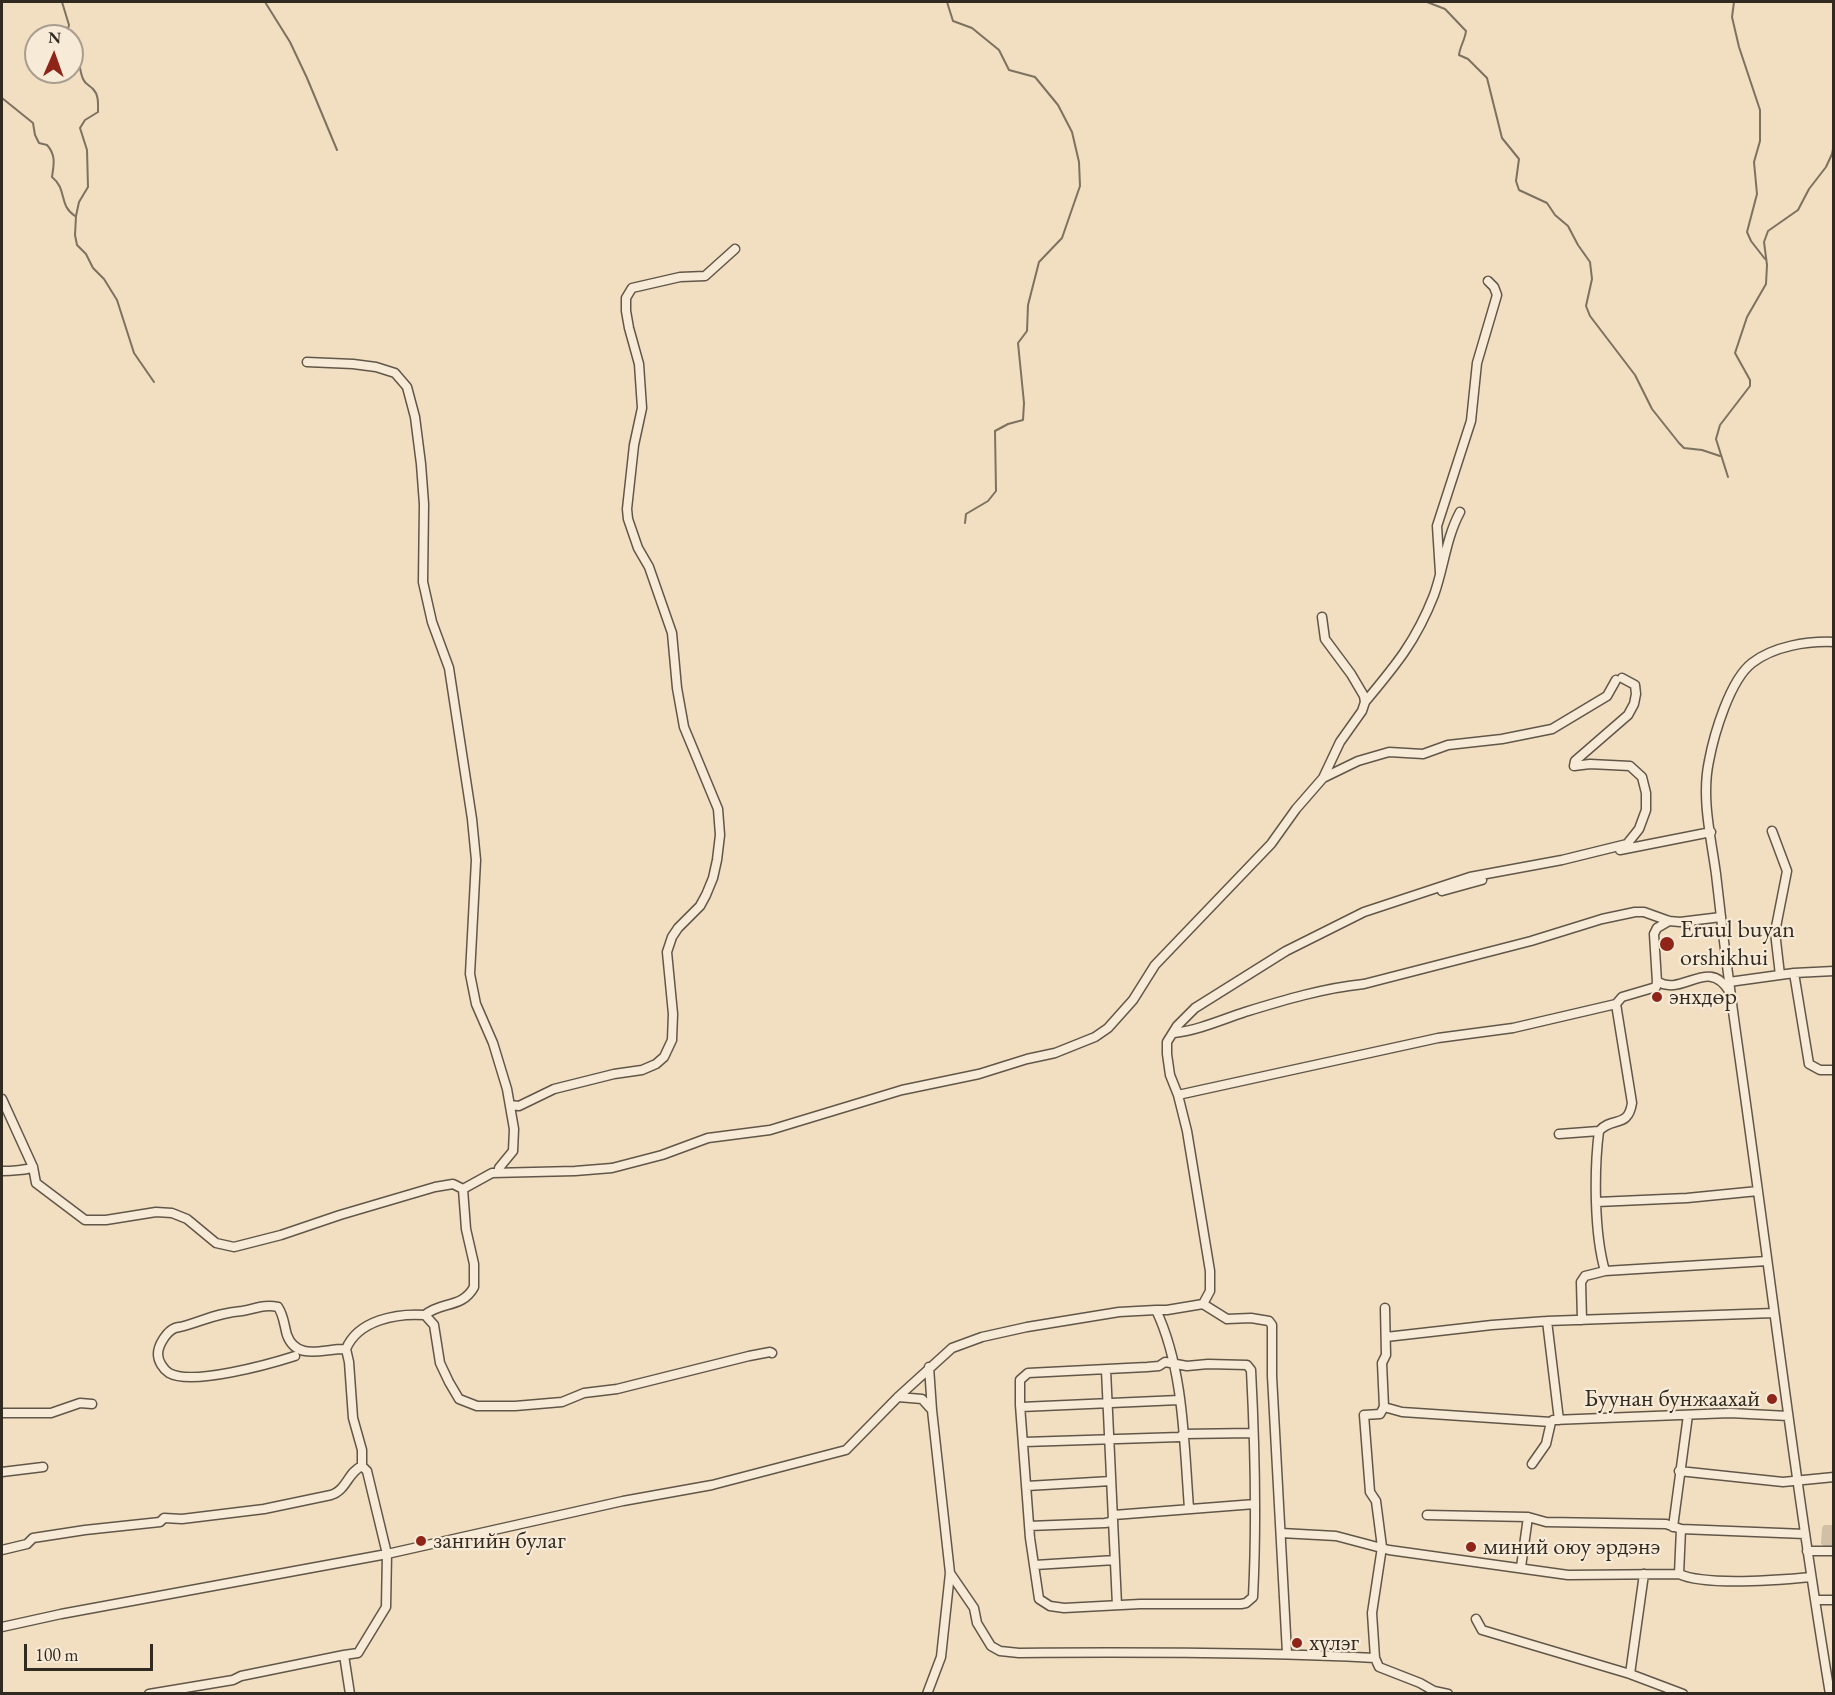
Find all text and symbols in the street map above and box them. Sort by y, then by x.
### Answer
north arrow [24,24,84,84]
text: N [48,27,61,48]
place label: Eruul buyan orshikhui [1680,916,1795,972]
marker: Eruul buyan orshikhui [1658,935,1676,953]
place label: энхдөр [1669,983,1737,1011]
marker: энхдөр [1650,990,1664,1004]
place label: Буунан бунжаахай [1584,1385,1760,1413]
marker: Буунан бунжаахай [1765,1392,1779,1406]
place label: зангийн булаг [433,1527,566,1555]
place label: миний оюу эрдэнэ [1483,1533,1660,1561]
marker: зангийн булаг [414,1534,428,1548]
marker: миний оюу эрдэнэ [1464,1540,1478,1554]
place label: хүлэг [1309,1629,1359,1657]
scale bar [27,1632,156,1670]
marker: хүлэг [1290,1636,1304,1650]
text: 100 m [35,1643,79,1666]

